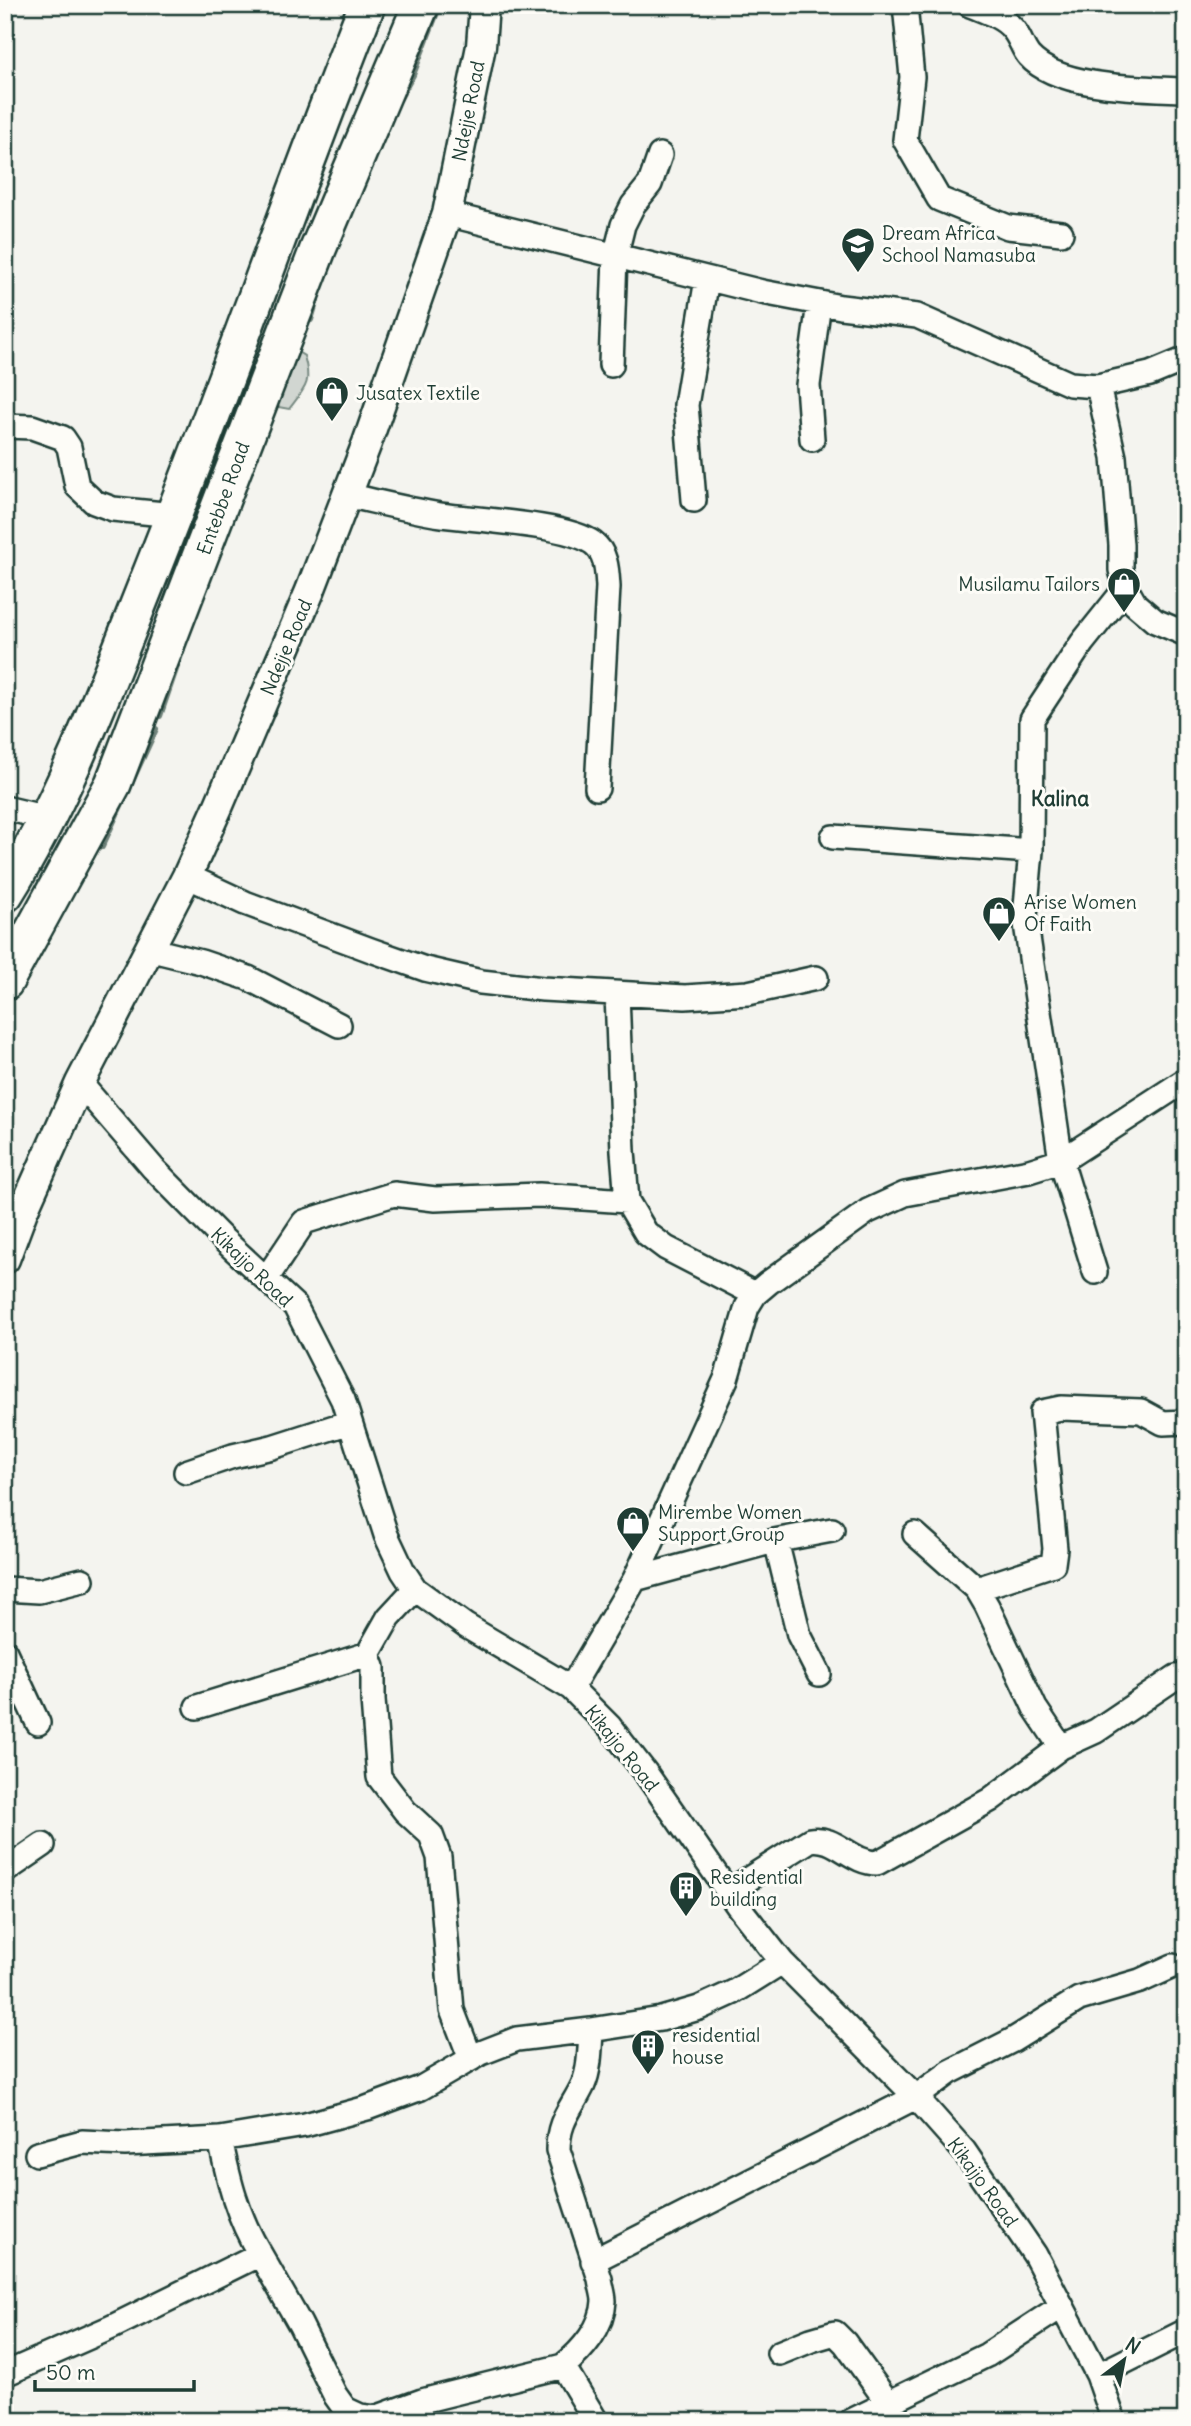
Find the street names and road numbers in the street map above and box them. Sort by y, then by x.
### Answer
street label: Ndejje Road [446,59,490,163]
street label: Entebbe Road [191,438,255,558]
street label: Ndejje Road [255,595,317,699]
street label: Kikajjo Road [206,1222,298,1312]
street label: Kikajjo Road [580,1700,664,1796]
street label: Kikajjo Road [943,2133,1023,2231]

